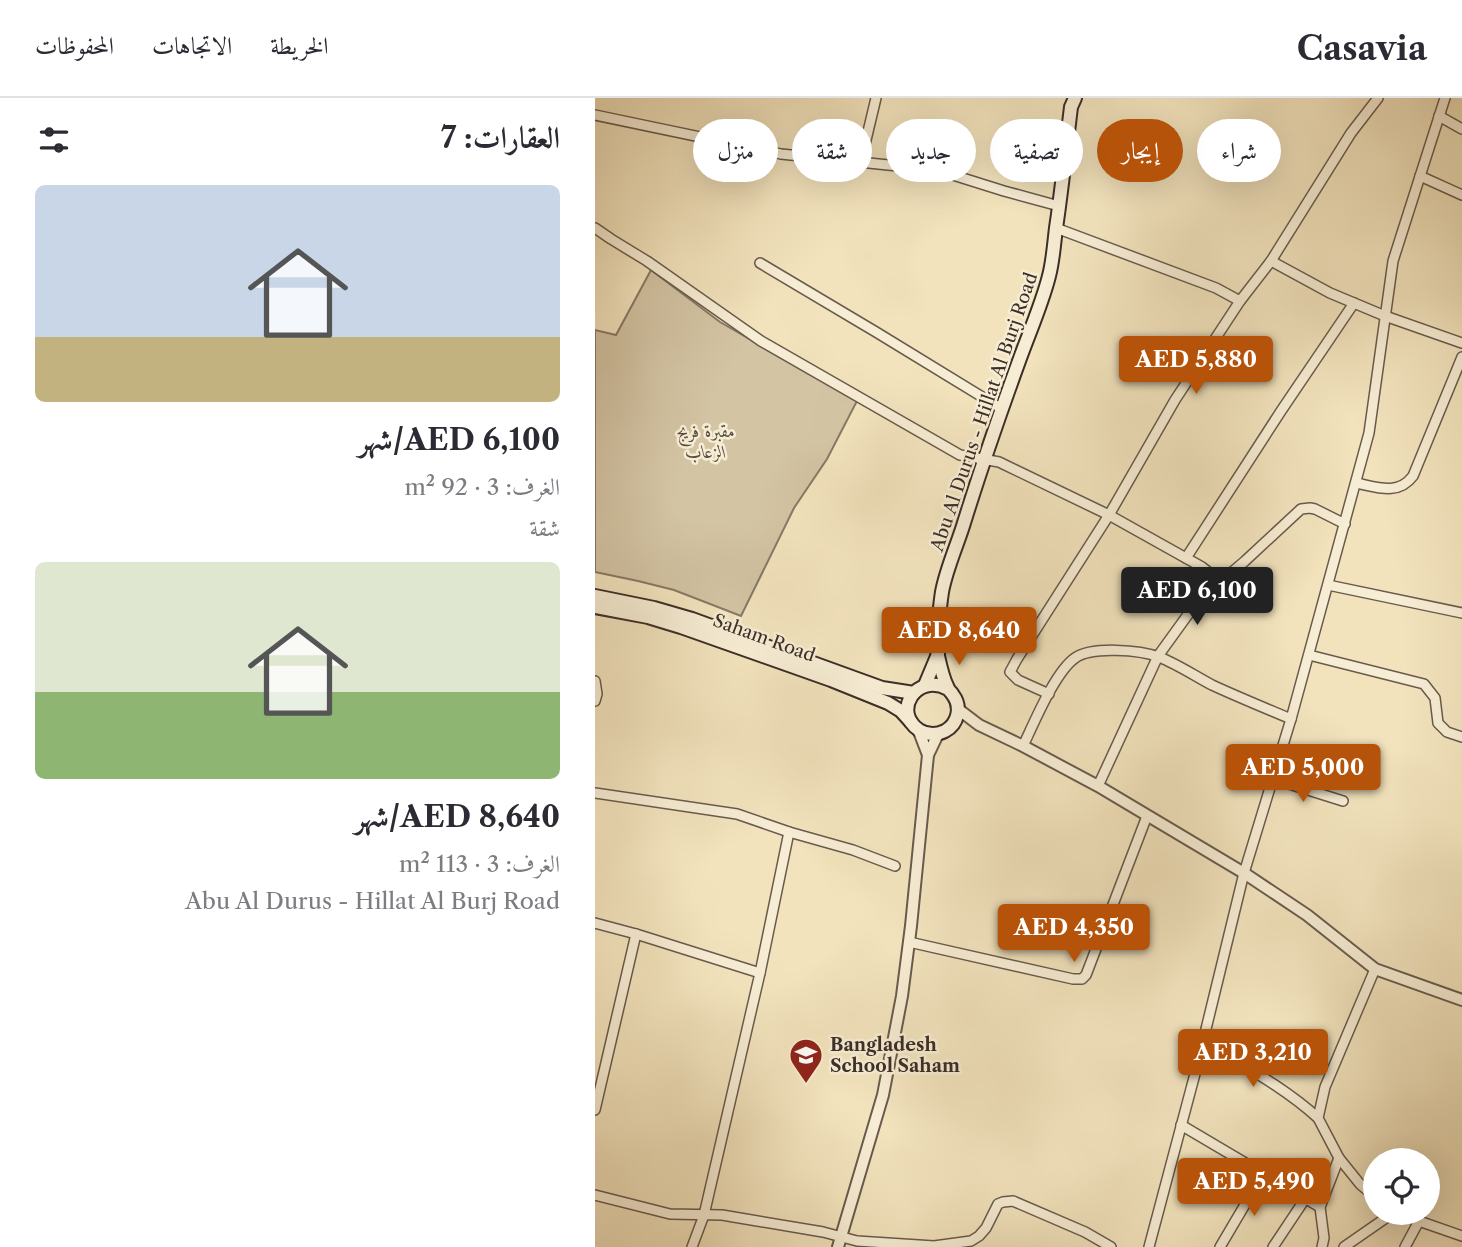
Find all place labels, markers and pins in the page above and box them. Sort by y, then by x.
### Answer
pin: AED 5,880 [1116,336,1276,396]
pin: AED 6,100 [1117,568,1277,627]
pin: AED 8,640 [879,608,1039,667]
pin: AED 5,000 [1223,744,1383,804]
pin: AED 4,350 [994,904,1154,964]
pin: AED 3,210 [1173,1030,1333,1089]
place label: Bangladesh School Saham [830,1034,960,1077]
school or university icon: Bangladesh School Saham [787,1036,825,1085]
pin: AED 5,490 [1174,1158,1334,1218]

